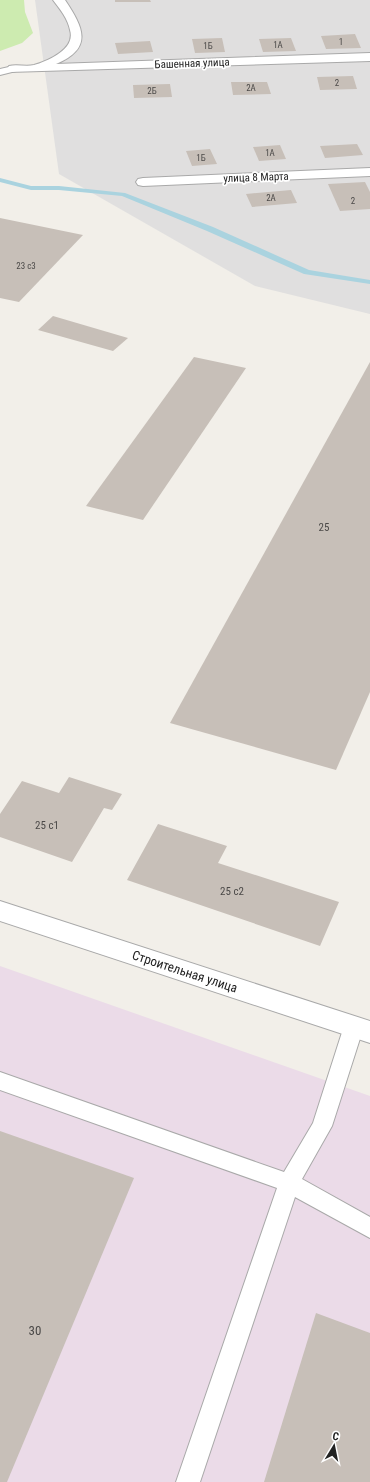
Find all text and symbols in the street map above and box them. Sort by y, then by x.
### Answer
house number: 1 [339,37,343,47]
house number: 1А [273,40,283,50]
house number: 1Б [203,41,213,51]
street label: Башенная улица [154,56,230,71]
house number: 2 [335,78,340,88]
house number: 2А [246,83,256,93]
house number: 2Б [147,86,157,96]
house number: 1А [265,148,275,158]
house number: 1Б [196,153,206,163]
street label: улица 8 Марта [223,170,289,185]
house number: 2А [266,193,276,203]
house number: 2 [351,196,356,206]
house number: 23 с3 [16,261,36,271]
house number: 25 [319,521,329,534]
house number: 25 с1 [35,819,59,832]
house number: 25 с2 [220,885,244,898]
street label: Строительная улица [130,947,239,996]
house number: 30 [29,1323,41,1338]
north arrow [314,1426,354,1466]
text: С [331,1430,340,1444]

